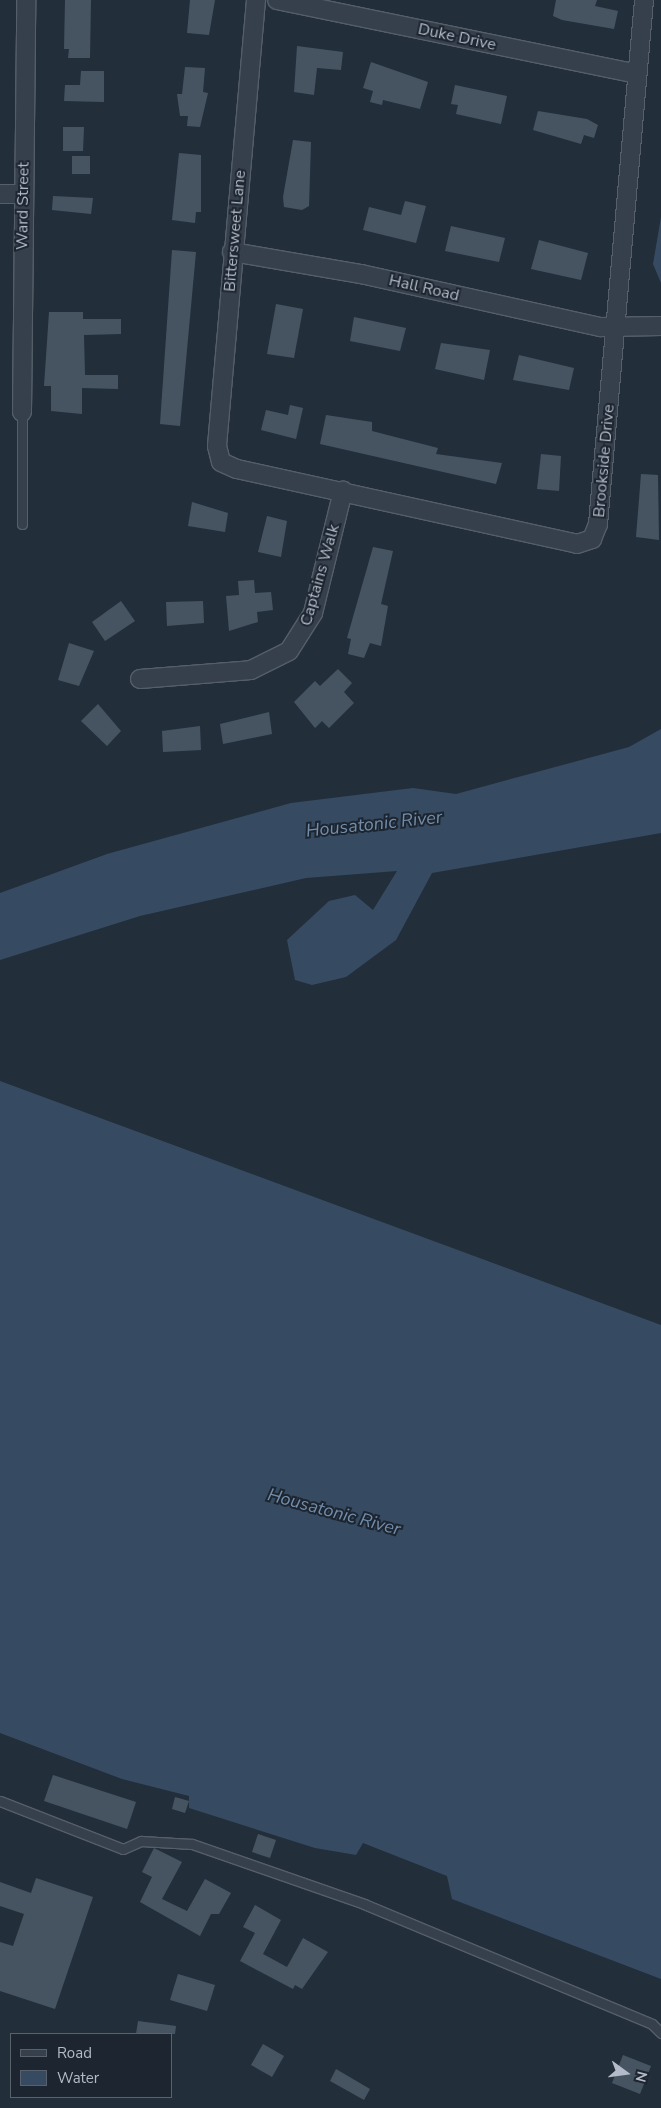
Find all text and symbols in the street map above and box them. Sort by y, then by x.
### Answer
street label: Duke Drive [416,19,498,55]
street label: Ward Street [13,162,33,250]
street label: Bittersweet Lane [220,169,250,293]
street label: Hall Road [387,271,461,305]
street label: Brookside Drive [589,404,619,518]
street label: Captains Walk [296,522,344,628]
water label: Housatonic River [305,806,443,842]
water label: Housatonic River [265,1484,403,1540]
legend [10,2033,172,2098]
text: Road [57,2043,92,2063]
north arrow [601,2048,651,2098]
text: Water [57,2068,99,2088]
text: N [631,2069,652,2084]

